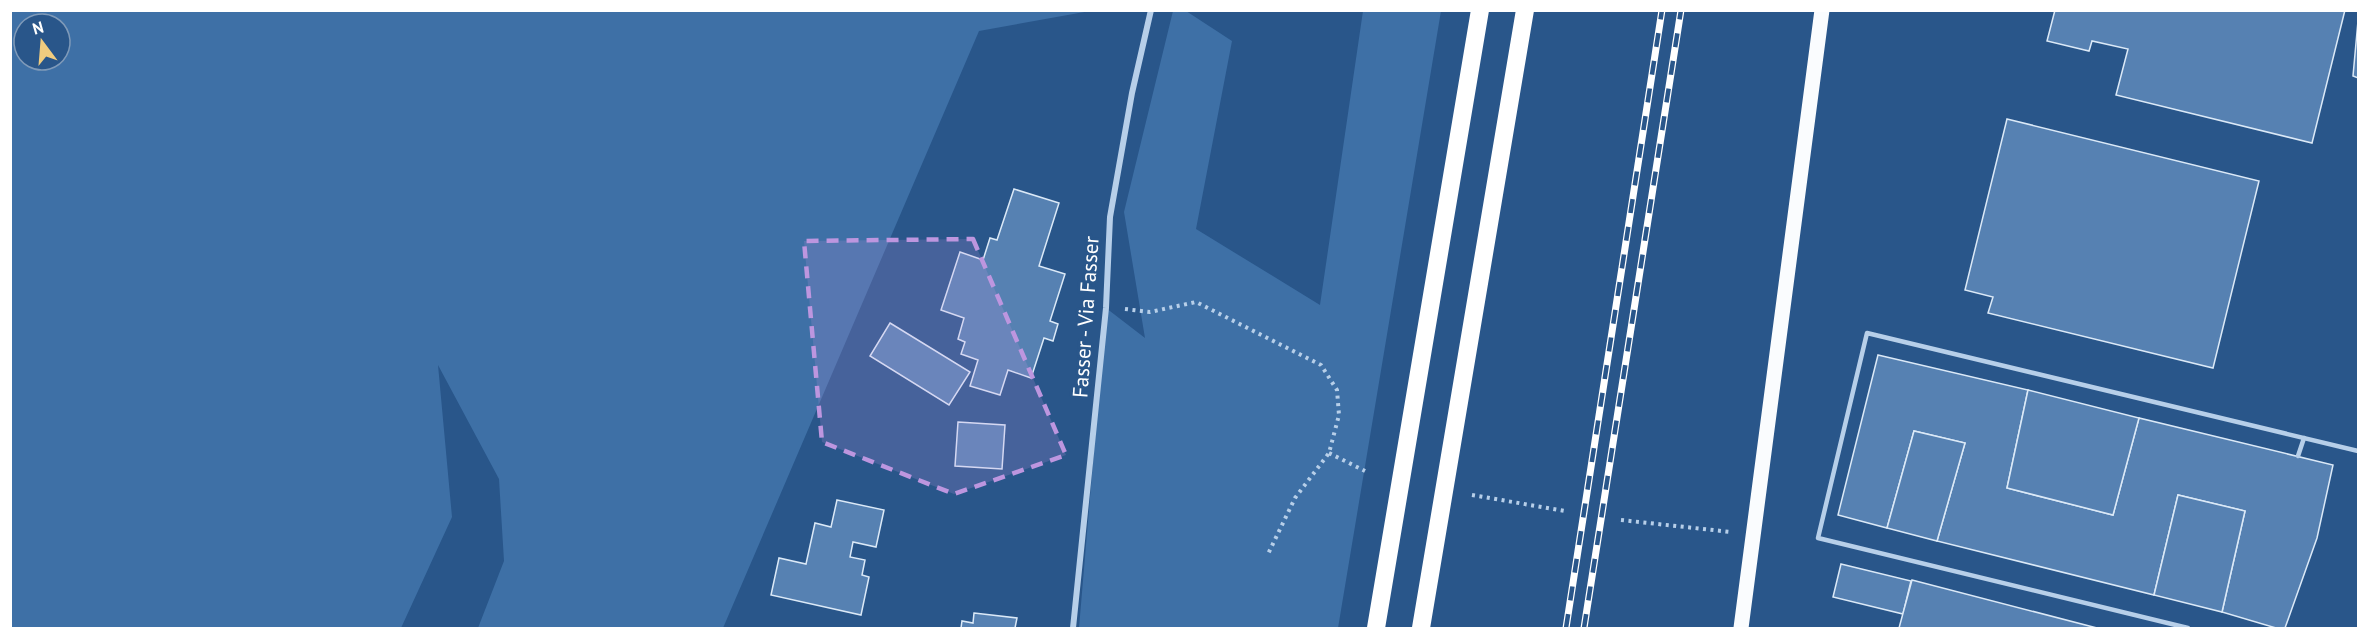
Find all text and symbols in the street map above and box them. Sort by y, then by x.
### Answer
north arrow [12,12,72,72]
text: N [30,17,46,39]
street label: Fasser - Via Fasser [1066,235,1105,399]

